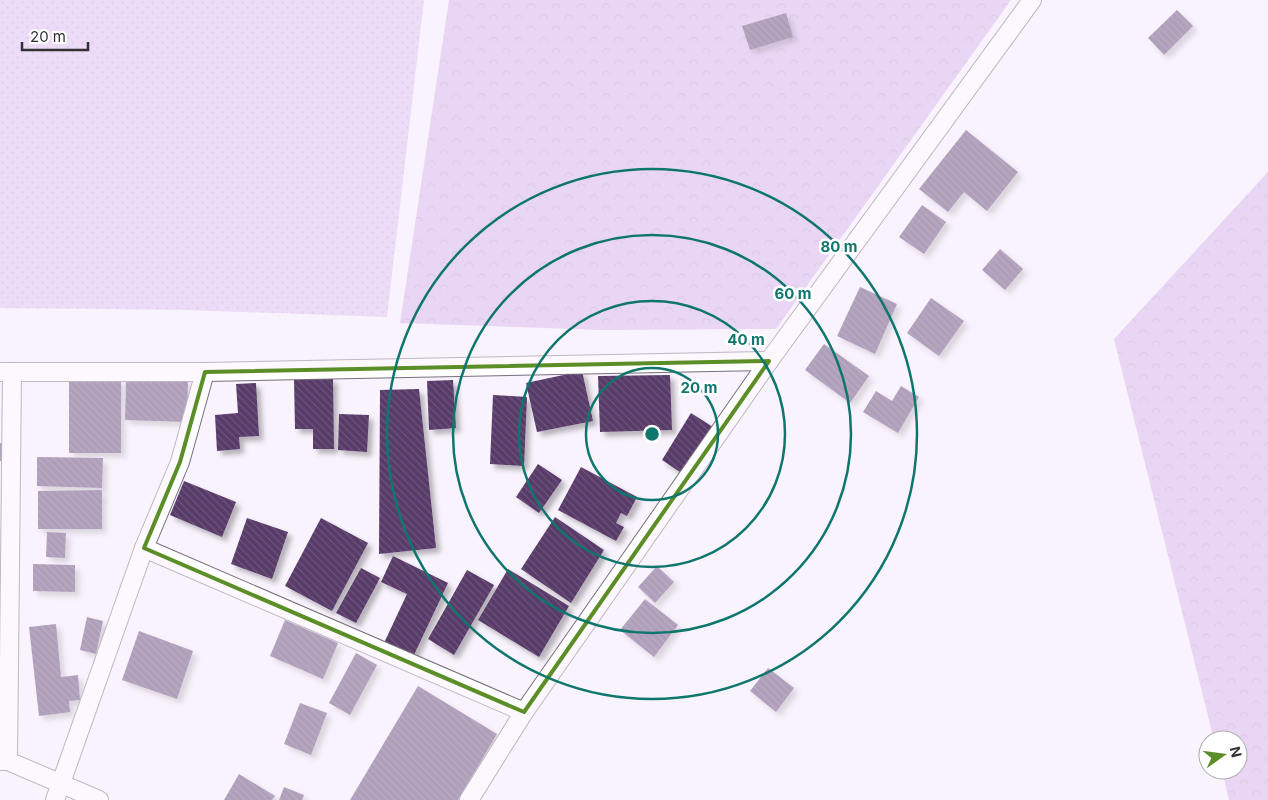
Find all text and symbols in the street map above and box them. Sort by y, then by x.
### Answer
scale bar [22,20,89,52]
text: 20 m [30,27,66,46]
text: 80 m [820,237,858,256]
text: 60 m [774,284,812,303]
text: 40 m [727,330,765,349]
text: 20 m [681,378,717,397]
centre of rings [643,425,661,443]
north arrow [1198,730,1248,780]
text: N [1227,745,1246,759]

